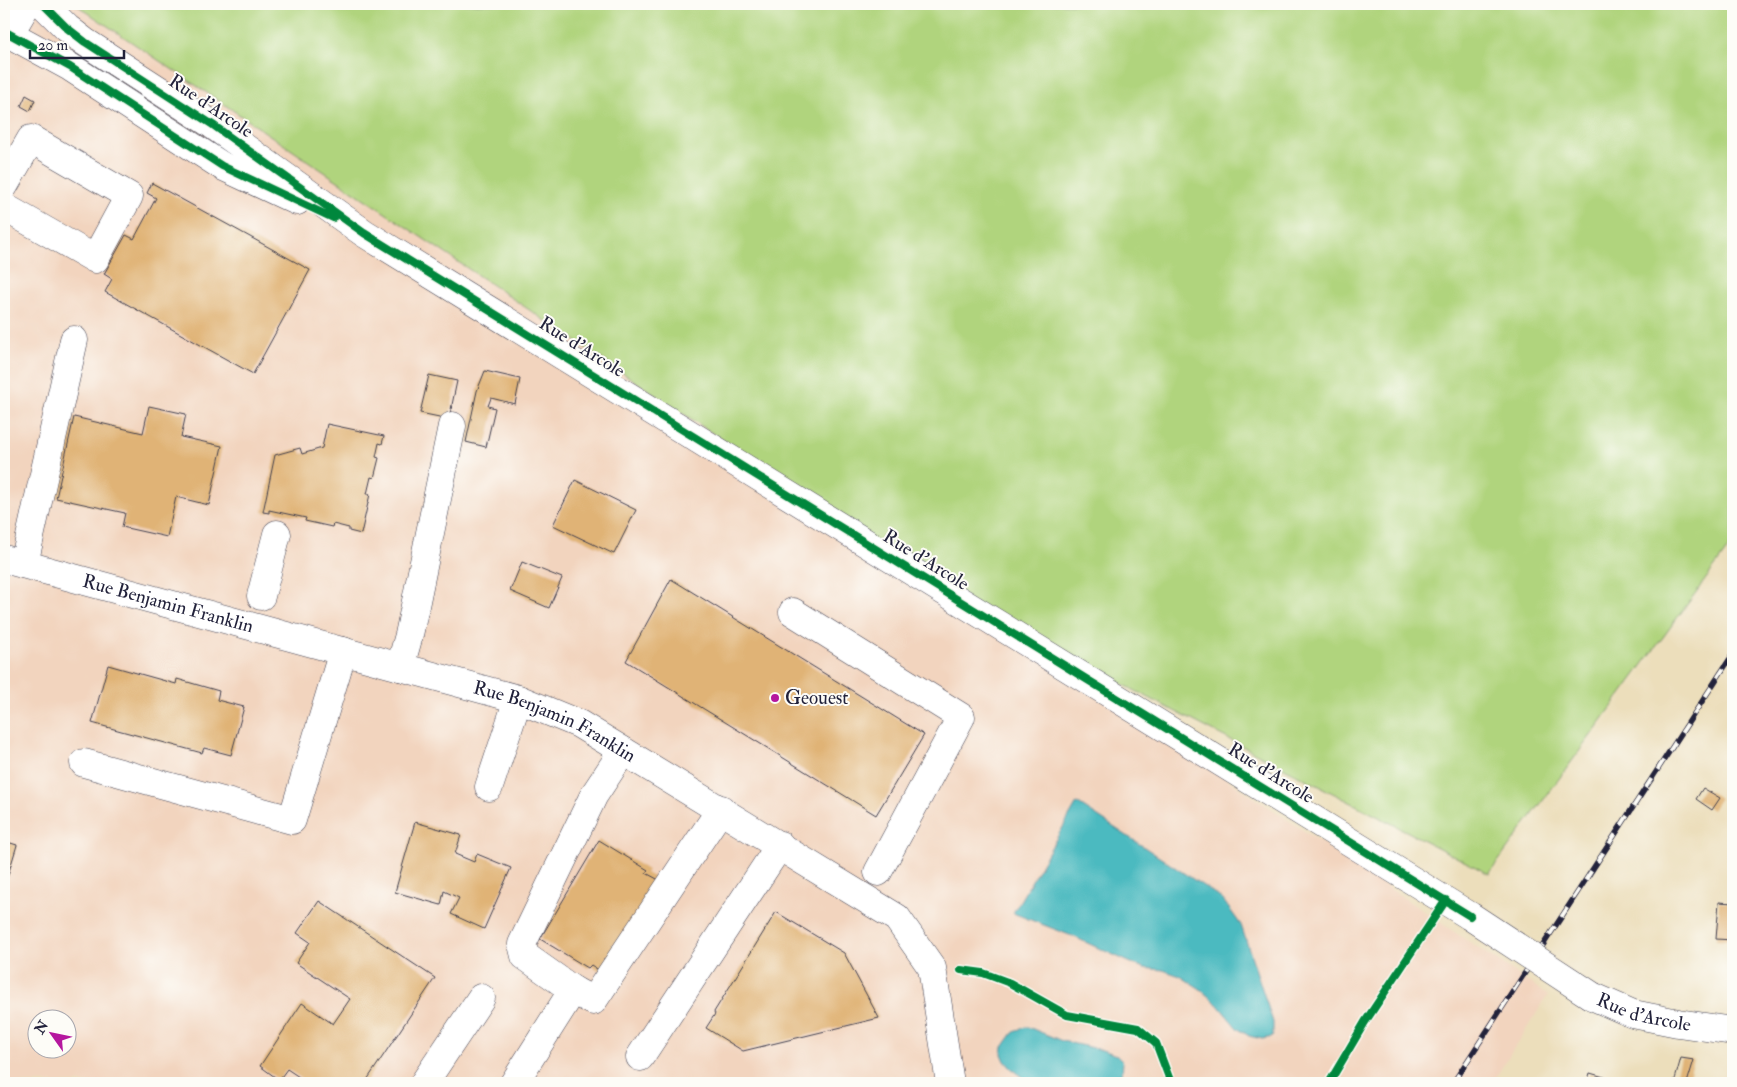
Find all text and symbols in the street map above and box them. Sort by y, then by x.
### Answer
scale bar [30,28,124,60]
text: 20 m [38,36,68,55]
street label: Rue d'Arcole [164,69,258,143]
street label: Rue d'Arcole [534,311,630,383]
street label: Rue d'Arcole [878,524,974,596]
street label: Rue Benjamin Franklin [80,569,256,638]
street label: Rue Benjamin Franklin [471,675,640,768]
place label: Geouest [785,686,849,710]
marker: Geouest [769,692,781,704]
street label: Rue d'Arcole [1223,737,1319,809]
street label: Rue d'Arcole [1593,988,1693,1037]
north arrow [28,1010,78,1060]
text: N [30,1017,52,1038]

